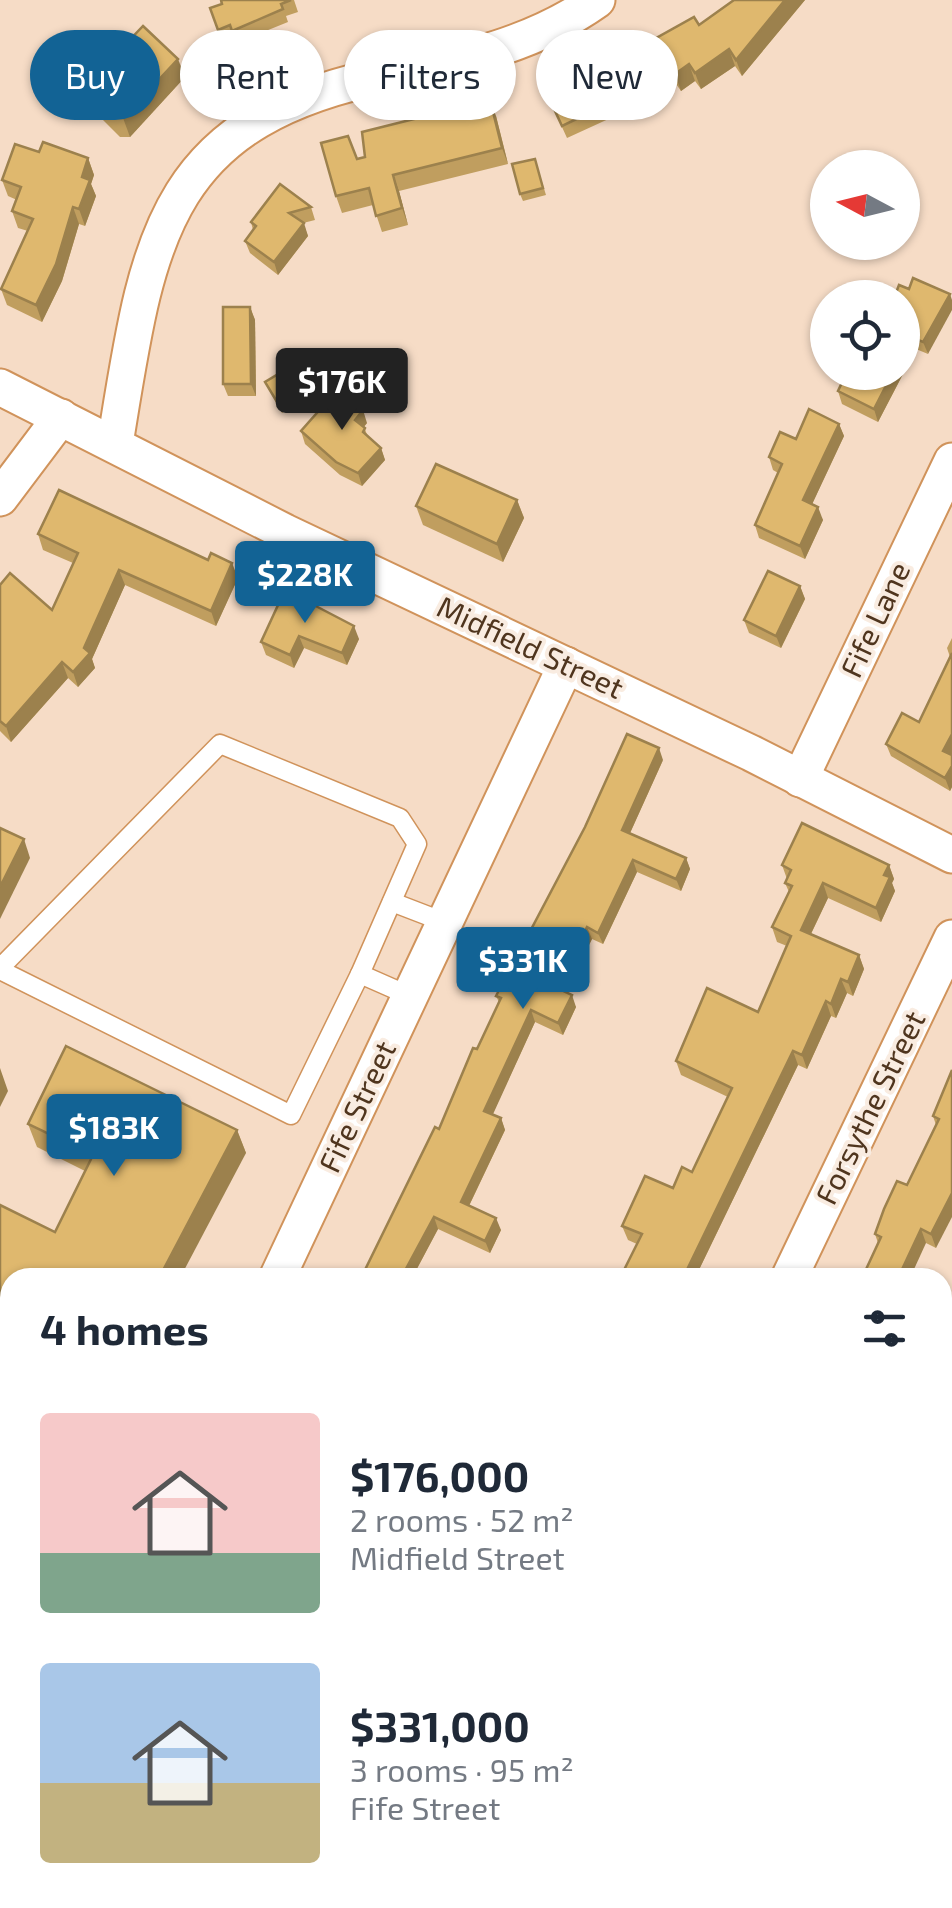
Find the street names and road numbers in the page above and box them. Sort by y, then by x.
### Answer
street label: Fife Lane [832,556,916,682]
street label: Midfield Street [432,587,630,705]
street label: Forsythe Street [807,1004,932,1210]
street label: Fife Street [310,1035,402,1178]

